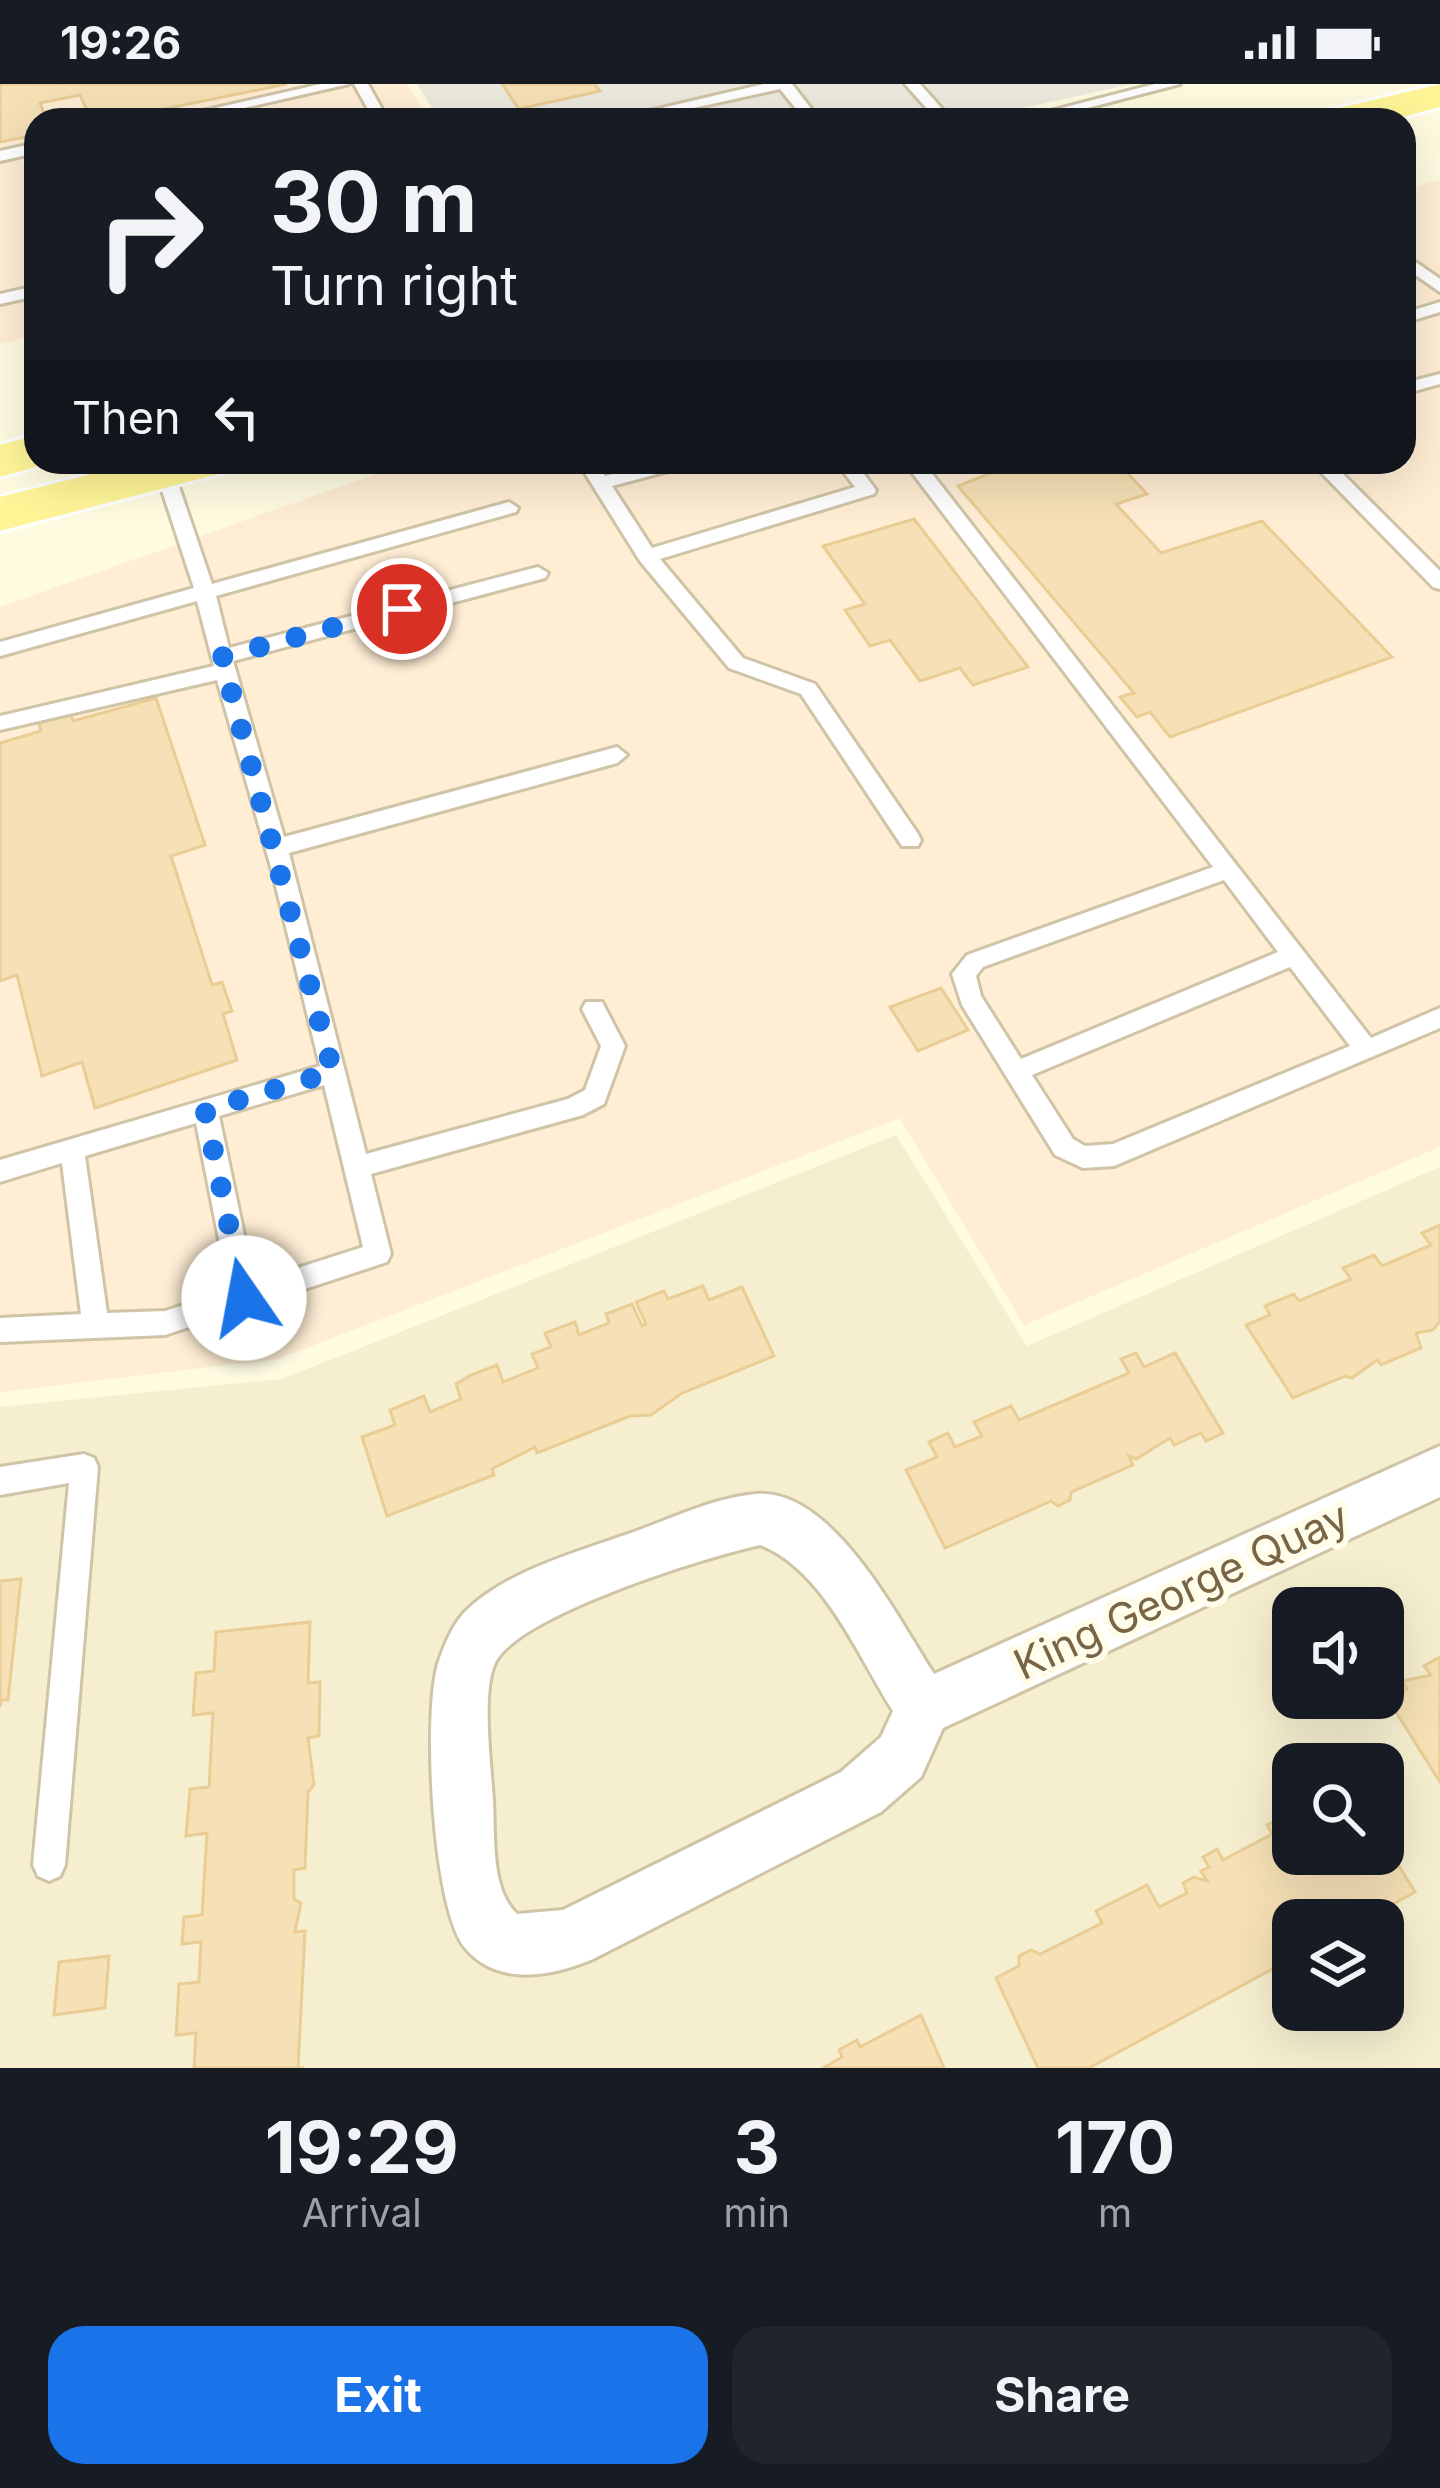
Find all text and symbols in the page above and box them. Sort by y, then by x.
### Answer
text: 19:26 [60,15,181,70]
text: 30 m [270,151,477,252]
icon: right [72,156,228,312]
text: Turn right [270,253,518,318]
icon: left [204,384,270,450]
text: Then [72,390,180,445]
pin [351,558,453,660]
icon: arrive [369,576,435,642]
position arrow [181,1235,307,1361]
street label: King George Quay [1006,1490,1356,1690]
map controls [1272,1587,1404,2031]
button: sound [1272,1587,1404,1719]
button: search [1272,1743,1404,1875]
button: layers [1272,1899,1404,2031]
text: 19:29 [265,2103,459,2190]
text: 3 [734,2103,780,2190]
text: 170 [1055,2103,1175,2190]
text: Arrival [302,2189,422,2236]
text: min [723,2189,790,2236]
text: m [1098,2189,1132,2236]
button: Exit [48,2326,708,2464]
button: Share [732,2326,1392,2464]

